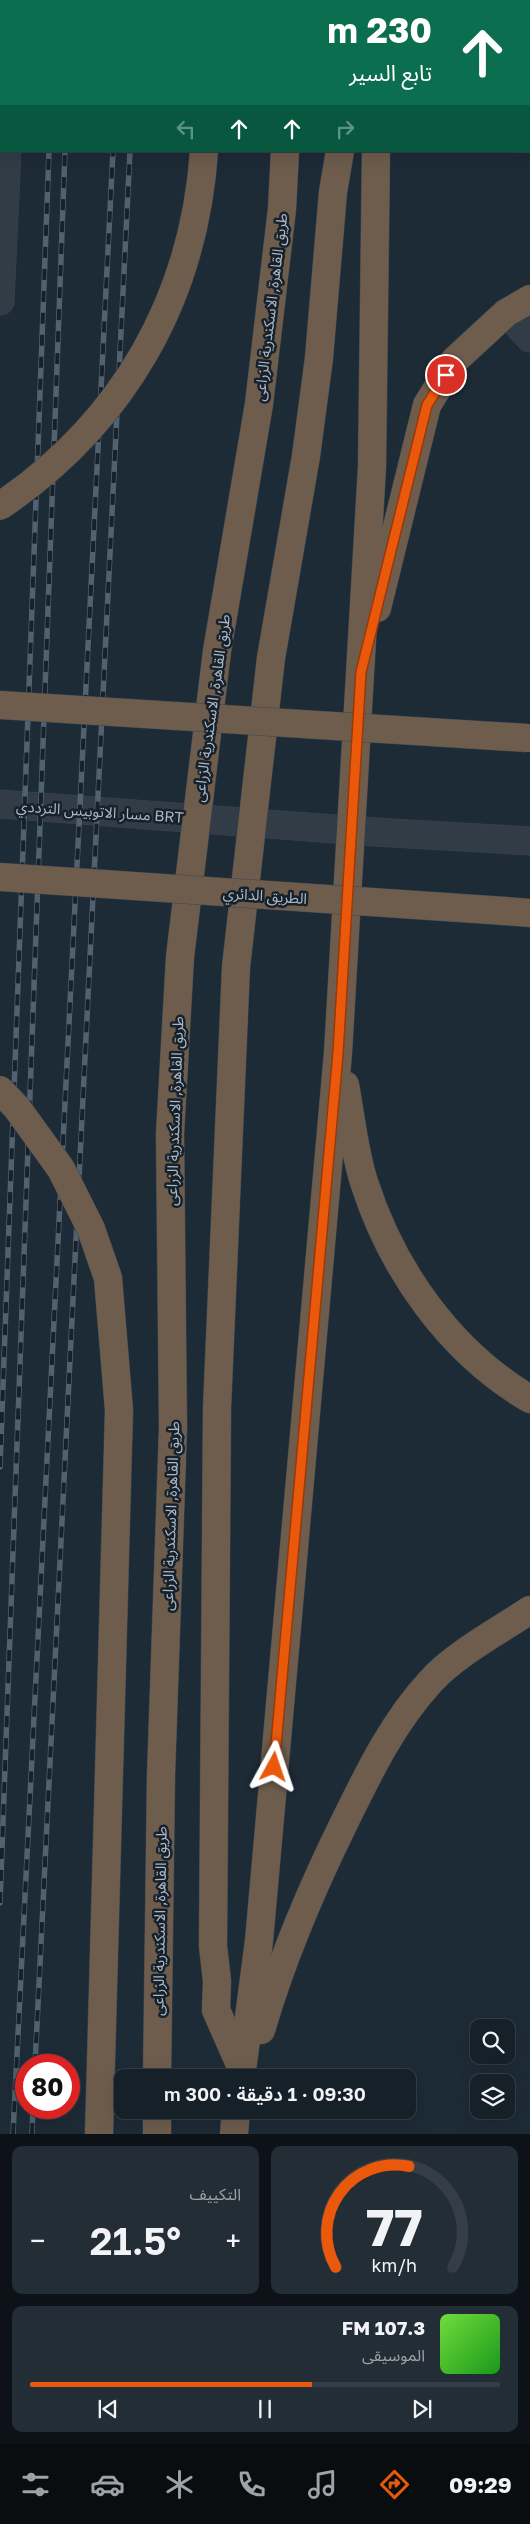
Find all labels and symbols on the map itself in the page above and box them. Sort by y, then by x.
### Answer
street label: طريق القاهرة, الاسكندرية الزراعى [250,212,292,402]
pin [425,354,467,396]
street label: طريق القاهرة, الاسكندرية الزراعى [189,613,235,803]
street label: مسار الاتوبيس الترددي BRT [15,796,184,829]
street label: الطريق الدائري [222,883,308,910]
street label: طريق القاهرة, الاسكندرية الزراعى [162,1016,188,1206]
street label: طريق القاهرة, الاسكندرية الزراعى [158,1421,184,1611]
position arrow [247,1740,299,1792]
street label: طريق القاهرة, الاسكندرية الزراعى [148,1826,172,2016]
speed limit sign: 80 [15,2054,80,2119]

